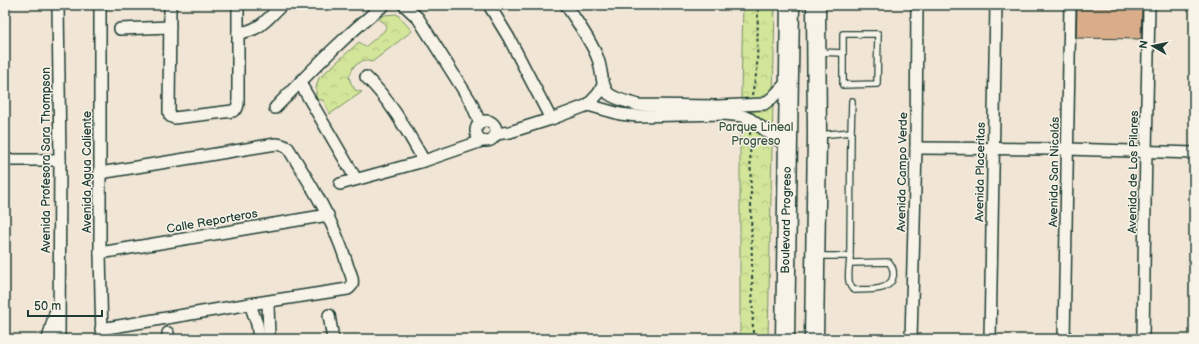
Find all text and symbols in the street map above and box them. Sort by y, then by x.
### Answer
north arrow [1133,26,1173,66]
text: N [1137,39,1151,50]
street label: Avenida Profesora Sara Thompson [39,67,54,253]
street label: Avenida de Los Pilares [1125,110,1142,234]
street label: Avenida Agua Caliente [80,111,95,233]
street label: Avenida Campo Verde [894,112,911,232]
street label: Avenida San Nicolás [1046,117,1063,227]
park label: Parque Lineal Progreso [718,120,794,149]
street label: Avenida Placeritas [972,122,989,222]
street label: Boulevard Progreso [778,166,795,274]
street label: Calle Reporteros [165,206,259,237]
scale bar [28,292,102,318]
text: 50 m [34,299,61,314]

